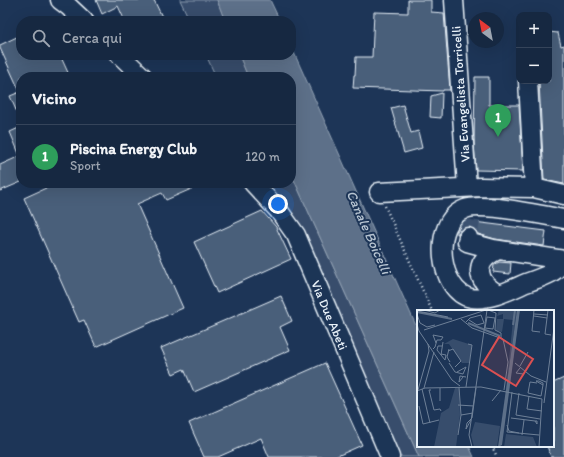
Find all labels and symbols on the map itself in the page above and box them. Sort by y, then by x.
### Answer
north arrow [468,12,504,48]
street label: Via Evangelista Torricelli [448,25,473,163]
pin: 1 [485,104,511,137]
water label: Canale Boicelli [343,188,395,278]
your location [268,194,288,214]
street label: Via Due Abeti [308,278,351,352]
inset map [417,310,554,447]

